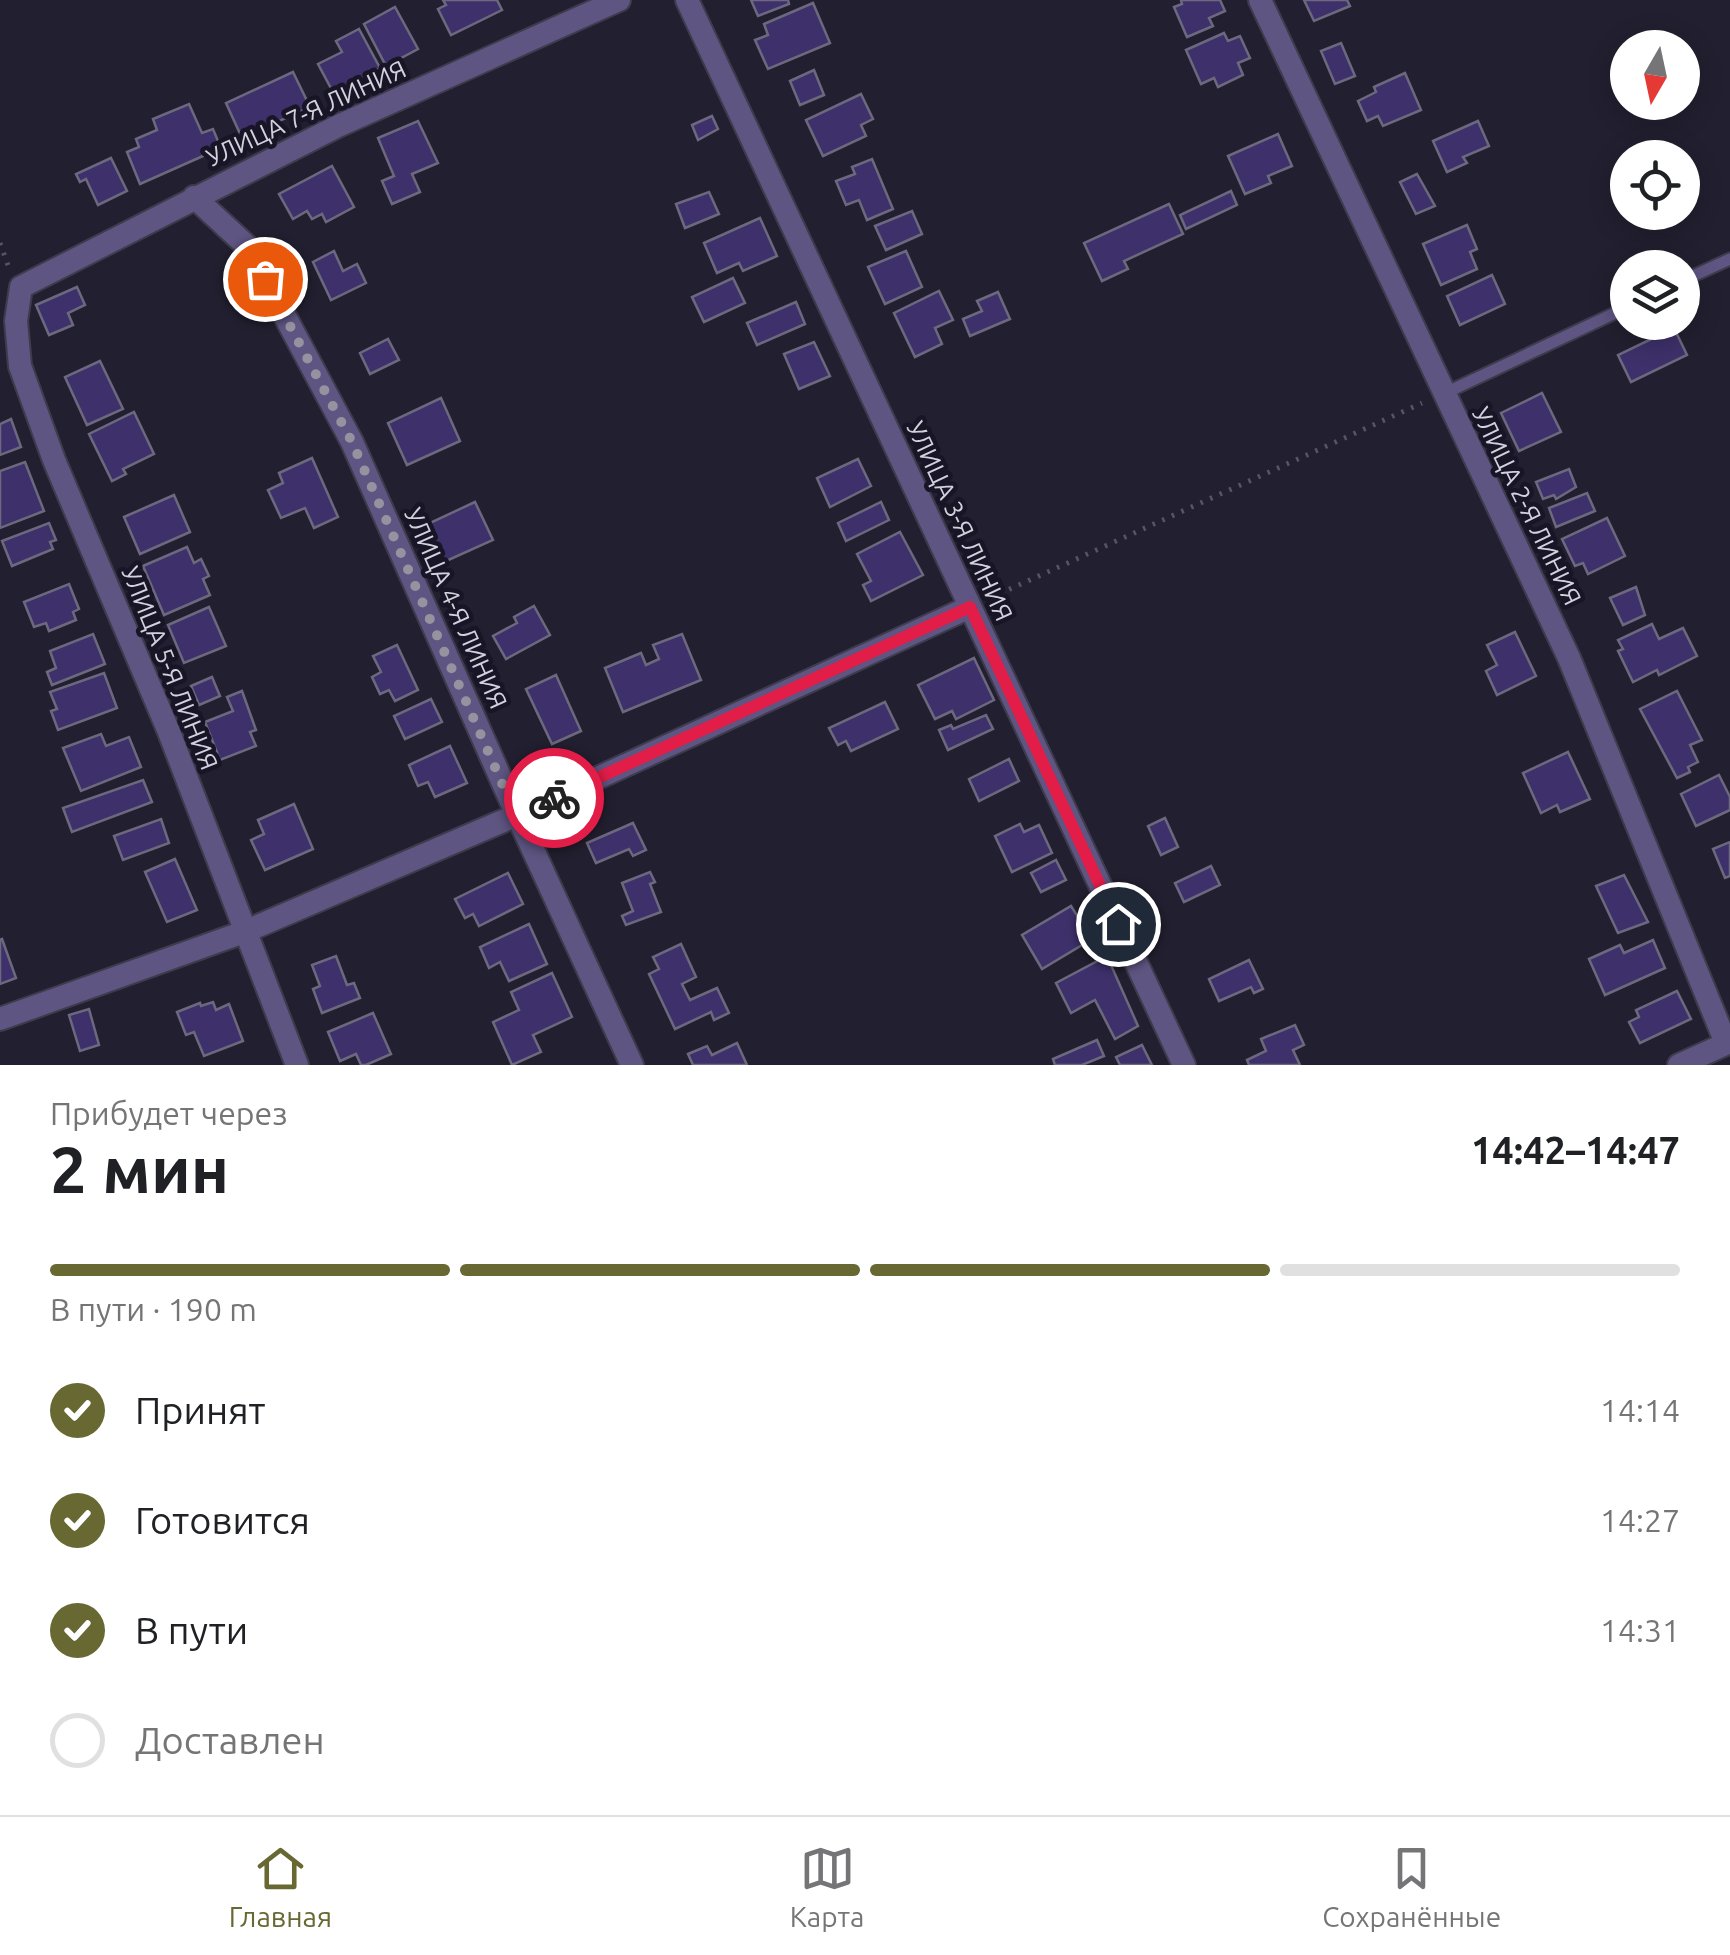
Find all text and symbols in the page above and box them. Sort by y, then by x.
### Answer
north arrow [1610,30,1700,120]
map controls [1610,30,1700,340]
street label: УЛИЦА 7-Я ЛИНИЯ [202,54,410,172]
button: locate [1610,140,1700,230]
pin [223,237,308,322]
button: layers [1610,250,1700,340]
icon: bag [238,252,293,307]
street label: УЛИЦА 2-Я ЛИНИЯ [1467,402,1587,610]
street label: УЛИЦА 3-Я ЛИНИЯ [901,417,1019,625]
street label: УЛИЦА 4-Я ЛИНИЯ [399,503,513,713]
street label: УЛИЦА 5-Я ЛИНИЯ [116,562,224,774]
courier [504,748,604,848]
icon: bike [527,771,582,826]
pin [1076,882,1161,967]
icon: home [1091,897,1146,952]
text: Прибудет через [50,1095,288,1131]
text: 14:42–14:47 [1471,1129,1680,1171]
text: 2 мин [50,1132,229,1205]
text: В пути · 190 m [50,1291,257,1327]
icon: check [50,1383,105,1438]
text: Принят [135,1389,265,1431]
text: 14:14 [1600,1392,1680,1428]
icon: check [50,1493,105,1548]
text: Готовится [135,1499,310,1541]
text: 14:27 [1600,1502,1680,1538]
icon: check [50,1603,105,1658]
text: В пути [135,1609,248,1651]
text: 14:31 [1600,1612,1680,1648]
text: Доставлен [135,1719,325,1761]
tab: Главная [229,1841,332,1932]
tab: Карта [790,1841,864,1932]
tab: Сохранённые [1322,1841,1501,1932]

